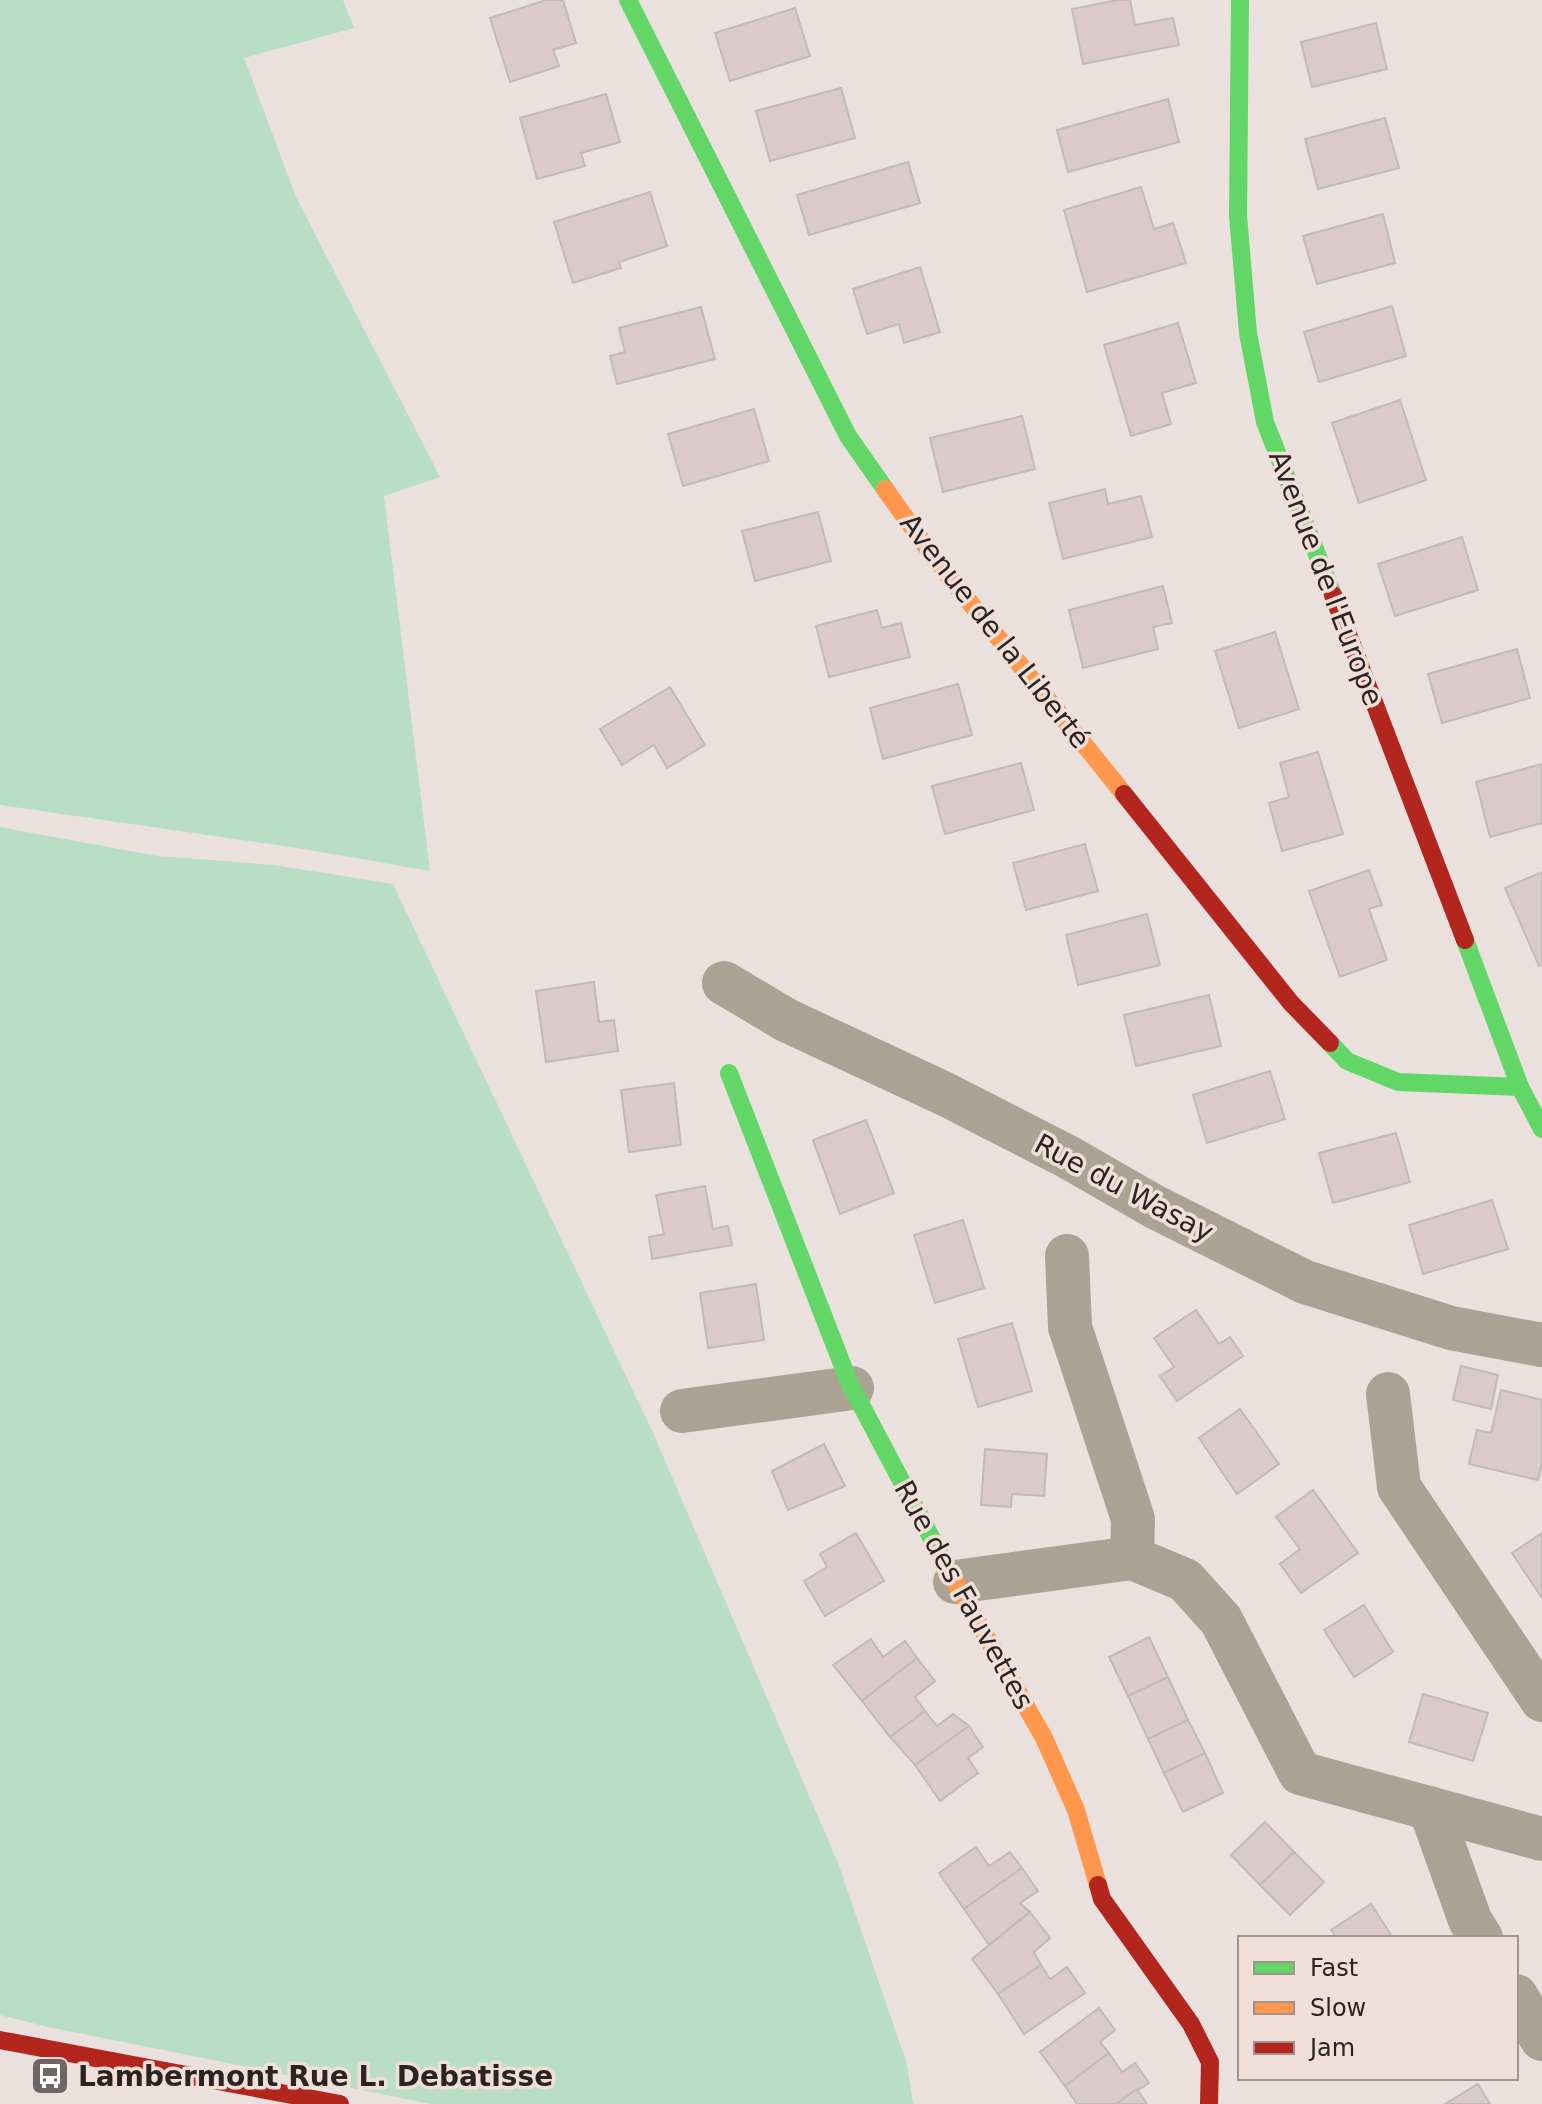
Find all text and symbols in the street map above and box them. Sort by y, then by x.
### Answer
street label: Avenue de l'Europe [1262,446,1390,710]
street label: Avenue de la Liberté [893,507,1097,755]
street label: Rue du Wasay [1029,1127,1219,1249]
street label: Rue des Fauvettes [887,1475,1041,1715]
legend [1238,1936,1518,2080]
text: Fast [1310,1954,1358,1982]
text: Slow [1310,1994,1366,2022]
text: Jam [1308,2034,1355,2062]
bus stop icon: Lambermont Rue L. Debatisse [29,2055,71,2097]
place label: Lambermont Rue L. Debatisse [78,2060,553,2093]

